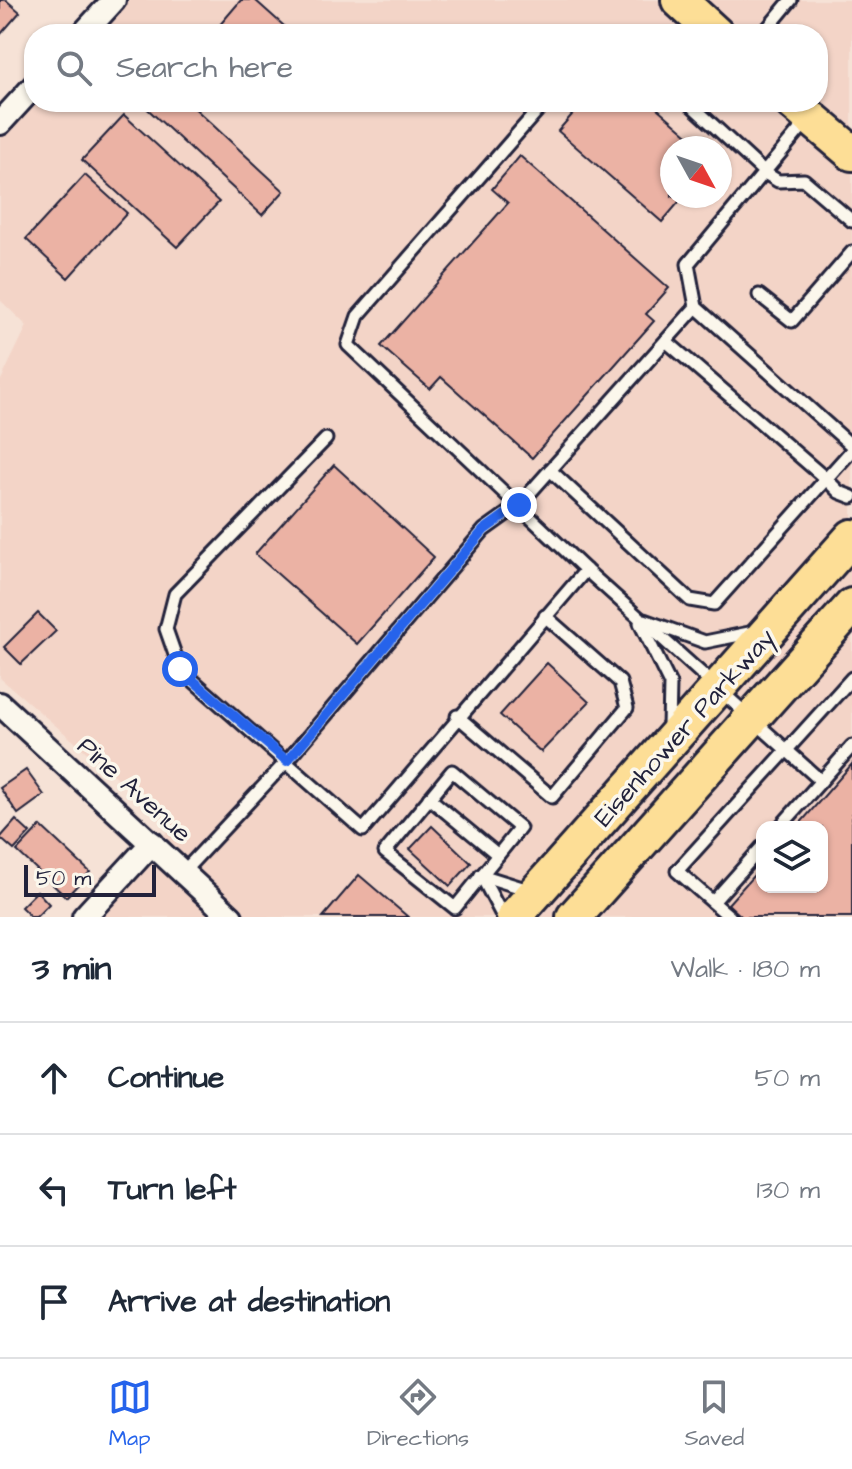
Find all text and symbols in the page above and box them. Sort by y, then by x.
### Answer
search box [24,24,828,112]
icon: search [52,46,96,90]
text: Search here [116,47,293,89]
north arrow [660,136,732,208]
route end [501,487,537,523]
street label: Eisenhower Parkway [586,621,785,836]
route start [162,651,198,687]
street label: Pine Avenue [69,729,199,851]
map controls [756,821,828,893]
button: layers [756,821,828,893]
scale bar [24,861,156,897]
text: 50 m [36,863,91,894]
text: 3 min [32,945,112,993]
text: Walk · 180 m [671,951,820,987]
icon: ahead [32,1056,76,1100]
text: Continue [108,1057,224,1099]
text: 50 m [755,1060,820,1096]
icon: left [32,1168,76,1212]
text: Turn left [108,1169,236,1211]
text: 130 m [756,1172,820,1208]
icon: arrive [32,1280,76,1324]
text: Arrive at destination [108,1281,390,1323]
tab: Map [108,1375,152,1454]
tab: Directions [367,1375,469,1454]
tab: Saved [684,1375,744,1454]

